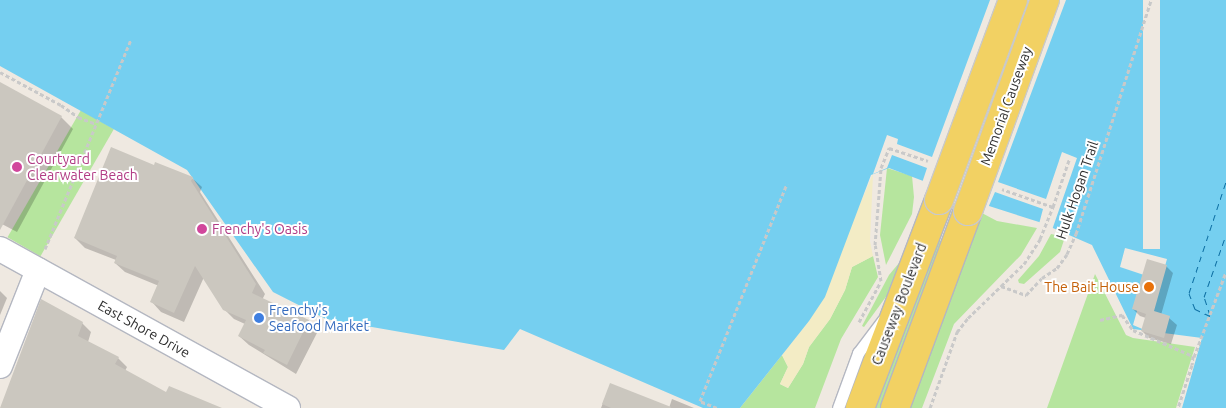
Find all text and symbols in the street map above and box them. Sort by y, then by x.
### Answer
street label: Memorial Causeway [977,44,1035,168]
street label: Hulk Hogan Trail [1052,139,1102,241]
place label: Courtyard Clearwater Beach [27,151,138,184]
marker: Courtyard Clearwater Beach [11,161,23,173]
place label: Frenchy's Oasis [212,221,308,237]
marker: Frenchy's Oasis [196,223,208,235]
street label: Causeway Boulevard [868,241,930,367]
place label: The Bait House [1044,279,1139,295]
marker: The Bait House [1143,281,1155,293]
street label: East Shore Drive [95,297,193,361]
place label: Frenchy's Seafood Market [269,302,369,334]
marker: Frenchy's Seafood Market [253,312,265,324]

